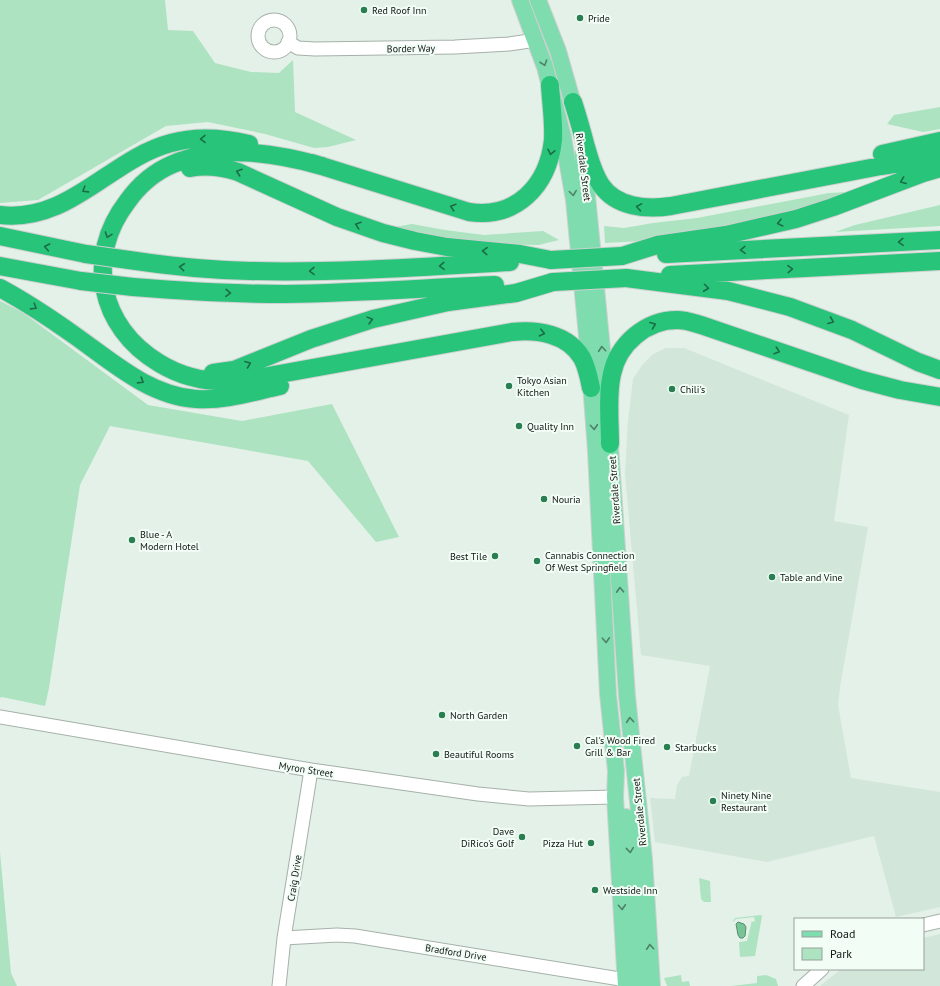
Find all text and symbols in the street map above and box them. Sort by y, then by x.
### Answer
place label: Red Roof Inn [372,4,426,17]
marker: Red Roof Inn [359,5,369,15]
place label: Pride [588,12,610,25]
marker: Pride [575,13,585,23]
street label: Border Way [387,42,436,55]
one-way arrow [539,59,548,66]
street label: Riverdale Street [573,132,594,202]
one-way arrow [200,135,206,143]
one-way arrow [547,149,555,155]
one-way arrow [236,169,243,177]
one-way arrow [900,177,907,185]
one-way arrow [82,185,89,192]
one-way arrow [568,190,577,196]
one-way arrow [450,203,457,212]
one-way arrow [636,203,642,211]
one-way arrow [777,218,783,226]
one-way arrow [354,221,361,230]
one-way arrow [105,232,113,239]
one-way arrow [898,238,904,246]
one-way arrow [44,243,50,251]
one-way arrow [482,246,488,255]
one-way arrow [740,246,746,255]
one-way arrow [439,261,445,270]
one-way arrow [179,262,185,271]
one-way arrow [787,265,793,274]
one-way arrow [309,267,315,275]
one-way arrow [703,283,709,292]
one-way arrow [225,289,231,297]
one-way arrow [30,302,37,310]
one-way arrow [366,316,373,325]
one-way arrow [828,317,835,325]
one-way arrow [650,322,657,330]
one-way arrow [539,328,546,336]
one-way arrow [598,346,607,352]
one-way arrow [774,346,781,355]
one-way arrow [245,361,252,369]
place label: Tokyo Asian Kitchen [517,374,567,399]
one-way arrow [137,376,144,384]
marker: Tokyo Asian Kitchen [504,381,514,391]
place label: Chili's [680,383,705,396]
marker: Chili's [667,384,677,394]
place label: Quality Inn [527,420,574,433]
marker: Quality Inn [514,421,524,431]
one-way arrow [589,424,598,430]
street label: Riverdale Street [606,455,623,525]
place label: Nouria [552,493,581,506]
marker: Nouria [539,494,549,504]
place label: Blue - A Modern Hotel [140,528,199,553]
marker: Blue - A Modern Hotel [127,535,137,545]
place label: Cannabis Connection Of West Springfield [545,549,634,574]
place label: Best Tile [450,550,487,563]
marker: Best Tile [490,551,500,561]
marker: Cannabis Connection Of West Springfield [532,556,542,566]
place label: Table and Vine [780,571,843,584]
marker: Table and Vine [767,572,777,582]
one-way arrow [616,587,625,593]
one-way arrow [602,637,610,643]
place label: North Garden [450,709,508,722]
marker: North Garden [437,710,447,720]
one-way arrow [625,717,634,723]
place label: Cal's Wood Fired Grill & Bar [585,734,655,759]
marker: Cal's Wood Fired Grill & Bar [572,741,582,751]
place label: Starbucks [675,741,716,754]
marker: Starbucks [662,742,672,752]
place label: Beautiful Rooms [444,748,514,761]
marker: Beautiful Rooms [431,749,441,759]
street label: Myron Street [278,759,335,780]
street label: Riverdale Street [629,777,650,847]
place label: Ninety Nine Restaurant [721,789,771,814]
marker: Ninety Nine Restaurant [708,796,718,806]
place label: Dave DiRico's Golf [461,825,515,850]
marker: Dave DiRico's Golf [517,832,527,842]
place label: Pizza Hut [543,837,584,850]
marker: Pizza Hut [586,838,596,848]
one-way arrow [625,847,634,853]
street label: Craig Drive [284,854,305,902]
place label: Westside Inn [603,884,657,897]
marker: Westside Inn [590,885,600,895]
one-way arrow [617,904,626,910]
legend [794,918,924,970]
text: Road [830,926,855,941]
street label: Bradford Drive [424,941,488,964]
one-way arrow [645,944,654,950]
text: Park [830,946,852,961]

